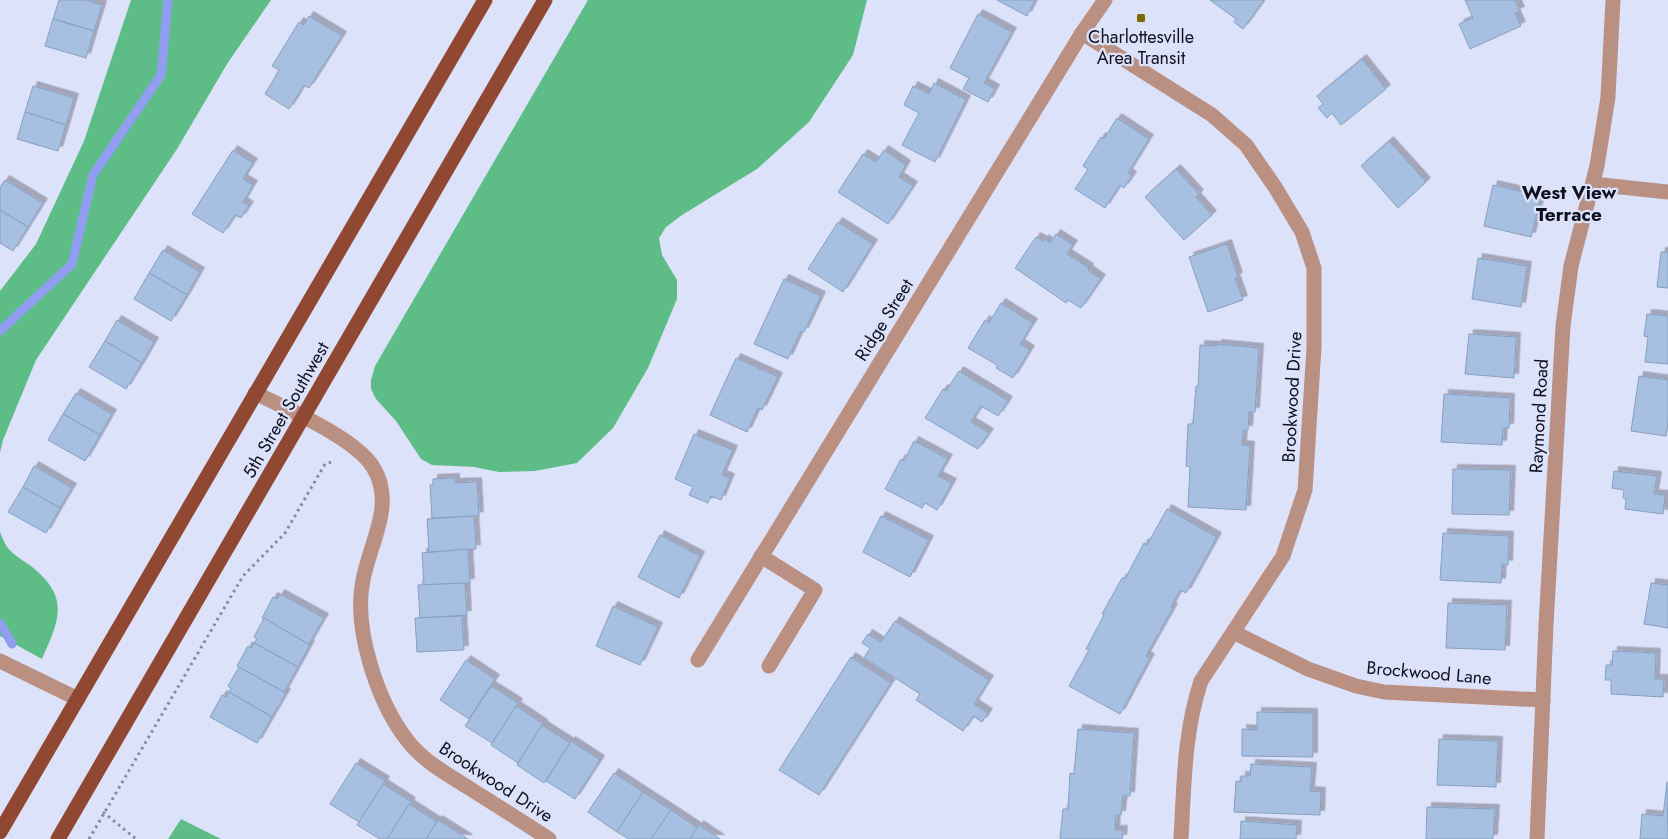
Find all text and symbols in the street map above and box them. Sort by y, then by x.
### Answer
marker: Charlottesville Area Transit [1135,12,1147,24]
place label: Charlottesville Area Transit [1088,24,1194,71]
district label: West View Terrace [1522,179,1617,228]
street label: Ridge Street [848,273,920,366]
street label: Brookwood Drive [1276,331,1308,463]
street label: 5th Street Southwest [236,337,336,483]
street label: Raymond Road [1523,358,1555,474]
street label: Brockwood Lane [1365,655,1493,691]
street label: Brookwood Drive [434,735,558,829]

